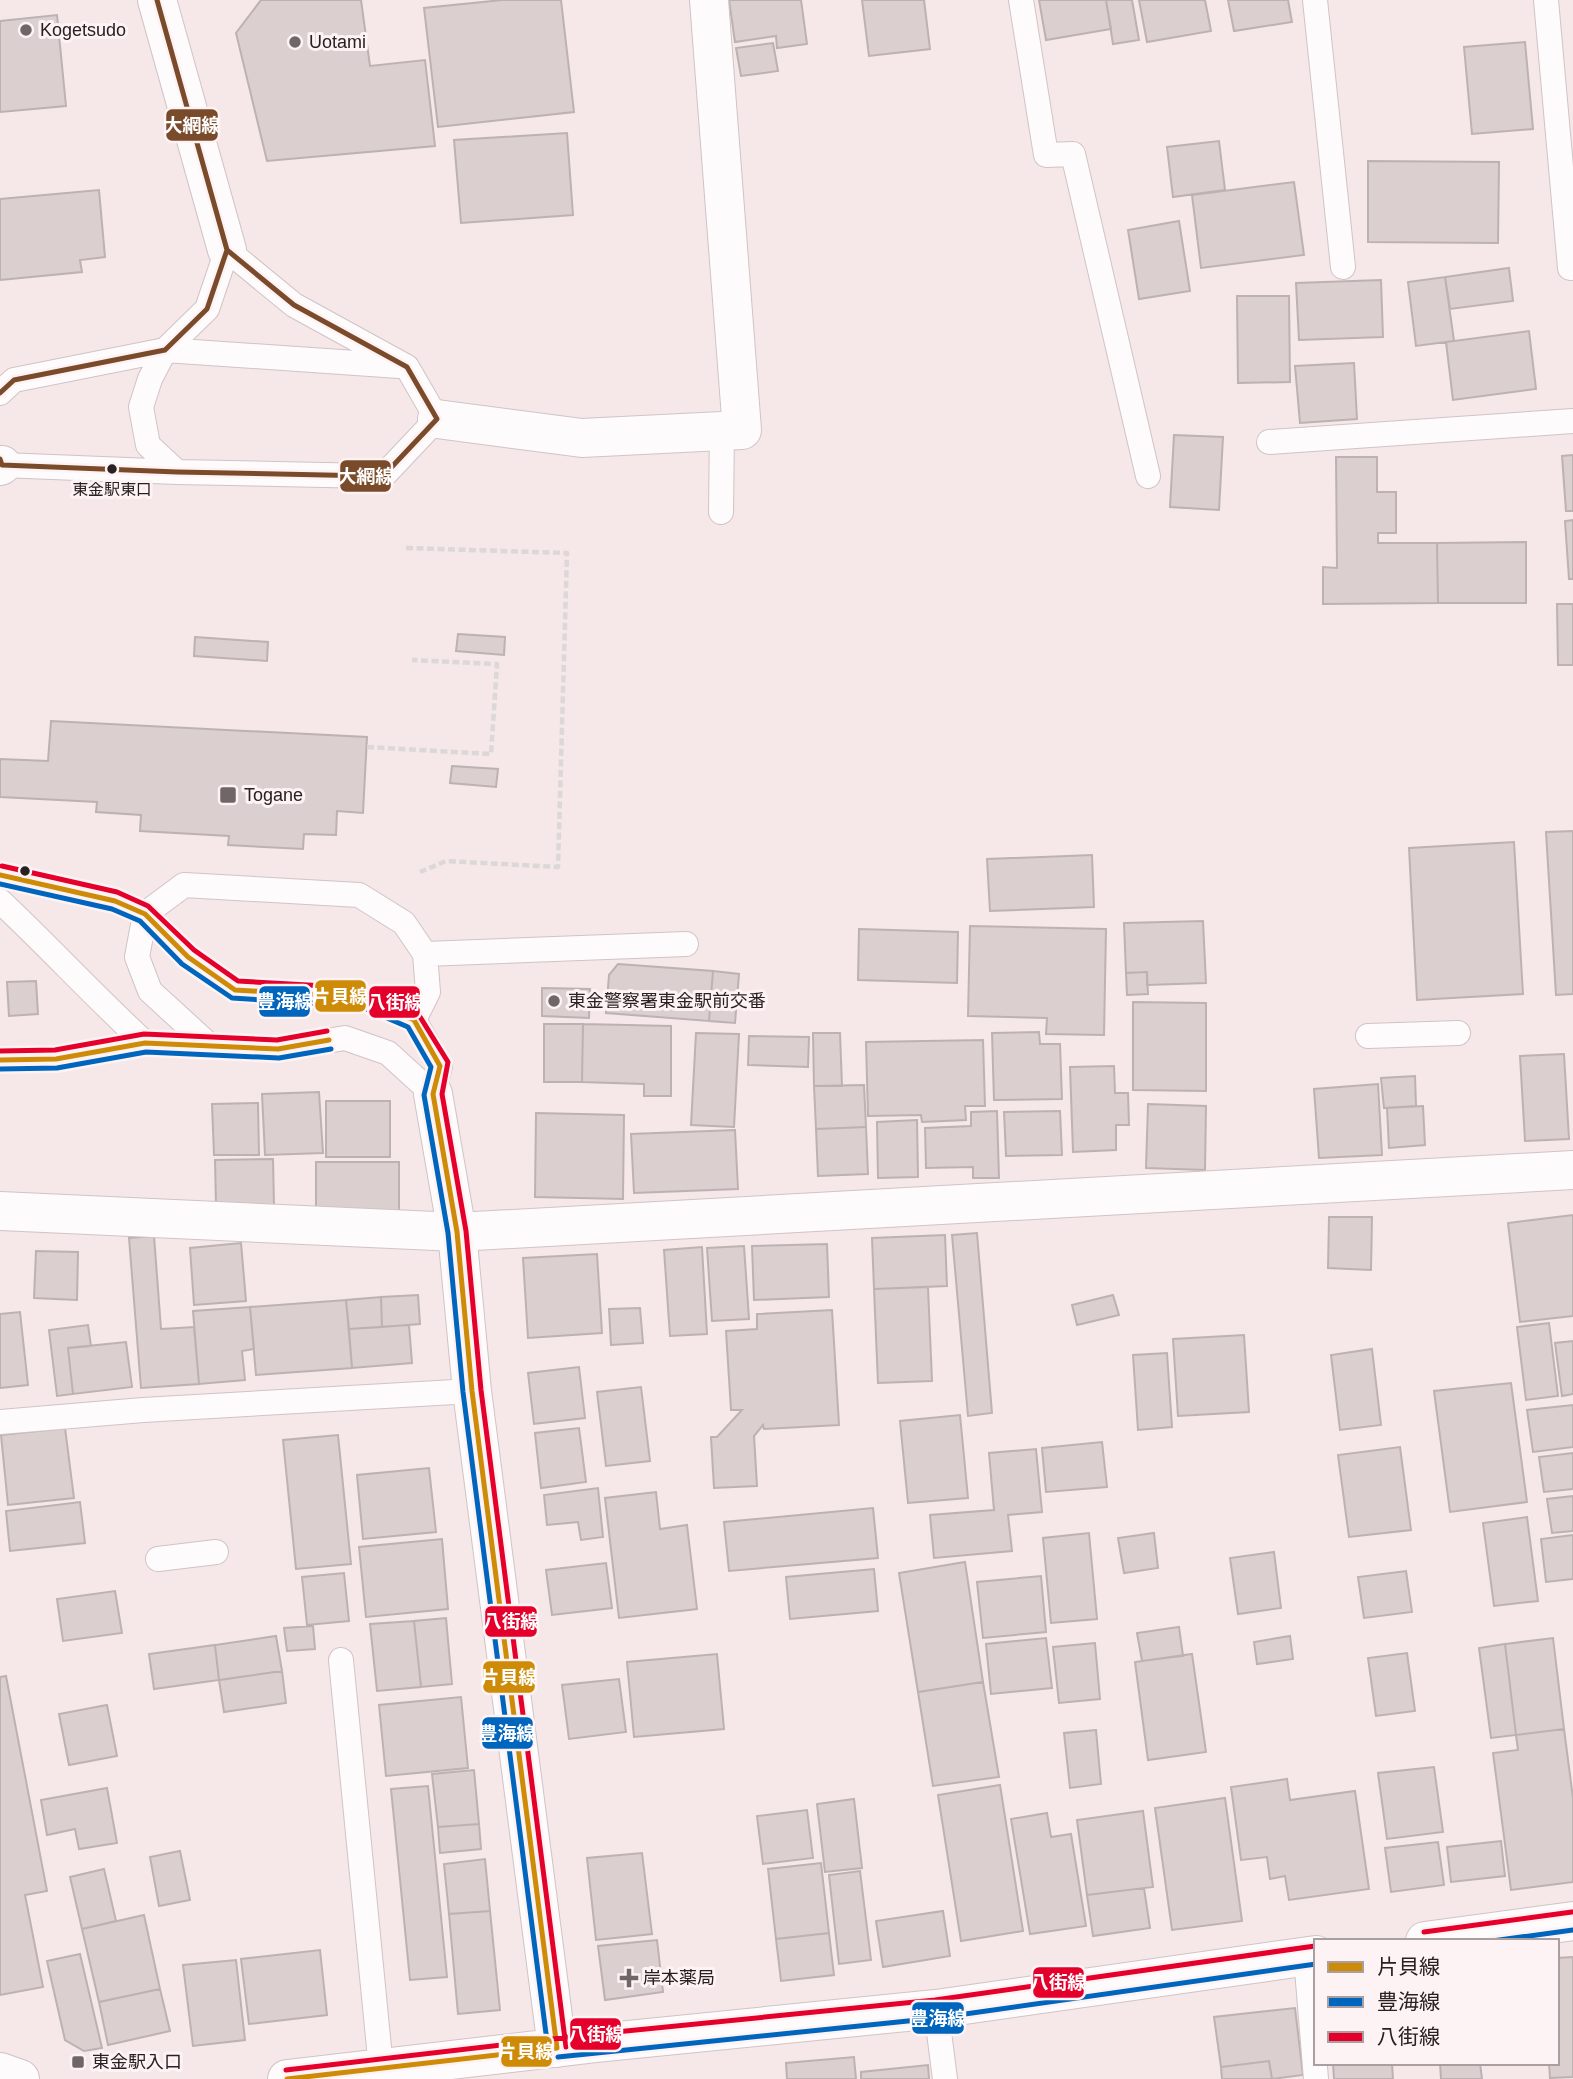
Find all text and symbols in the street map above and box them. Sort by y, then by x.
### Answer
place label: Kogetsudo [40,20,126,40]
marker: Kogetsudo [18,22,34,38]
place label: Uotami [309,32,366,52]
marker: Uotami [287,34,303,50]
line badge: 大網線 [165,108,219,142]
text: 大網線 [163,115,221,136]
line badge: 大網線 [339,459,392,493]
marker: 東金駅東口 [105,462,119,476]
text: 大網線 [337,466,395,487]
place label: 東金駅東口 [72,481,152,498]
marker: Togane [218,785,238,805]
place label: Togane [244,785,303,805]
unlabelled marker [18,864,32,878]
line badge: 片貝線 [314,979,367,1013]
line badge: 豊海線 [258,985,311,1018]
line badge: 八街線 [368,985,421,1019]
text: 片貝線 [311,986,369,1007]
text: 豊海線 [256,991,314,1012]
place label: 東金警察署東金駅前交番 [568,991,766,1011]
text: 八街線 [366,992,424,1013]
marker: 東金警察署東金駅前交番 [546,993,562,1009]
line badge: 八街線 [484,1605,538,1638]
text: 八街線 [482,1611,540,1632]
line badge: 片貝線 [482,1660,536,1694]
text: 片貝線 [480,1667,538,1688]
line badge: 豊海線 [481,1716,534,1750]
text: 豊海線 [478,1723,536,1744]
legend [1314,1939,1559,2065]
text: 片貝線 [1377,1955,1440,1978]
line badge: 八街線 [1032,1966,1085,1999]
place label: 岸本薬局 [643,1968,715,1988]
marker: 岸本薬局 [621,1970,637,1986]
text: 八街線 [1029,1972,1087,1993]
text: 豊海線 [1377,1990,1440,2013]
line badge: 豊海線 [911,2001,965,2035]
text: 豊海線 [909,2008,967,2029]
line badge: 八街線 [569,2017,622,2051]
text: 八街線 [567,2024,625,2045]
text: 八街線 [1377,2025,1440,2048]
line badge: 片貝線 [500,2035,553,2068]
text: 片貝線 [497,2041,555,2062]
place label: 東金駅入口 [92,2052,182,2072]
marker: 東金駅入口 [70,2054,86,2070]

